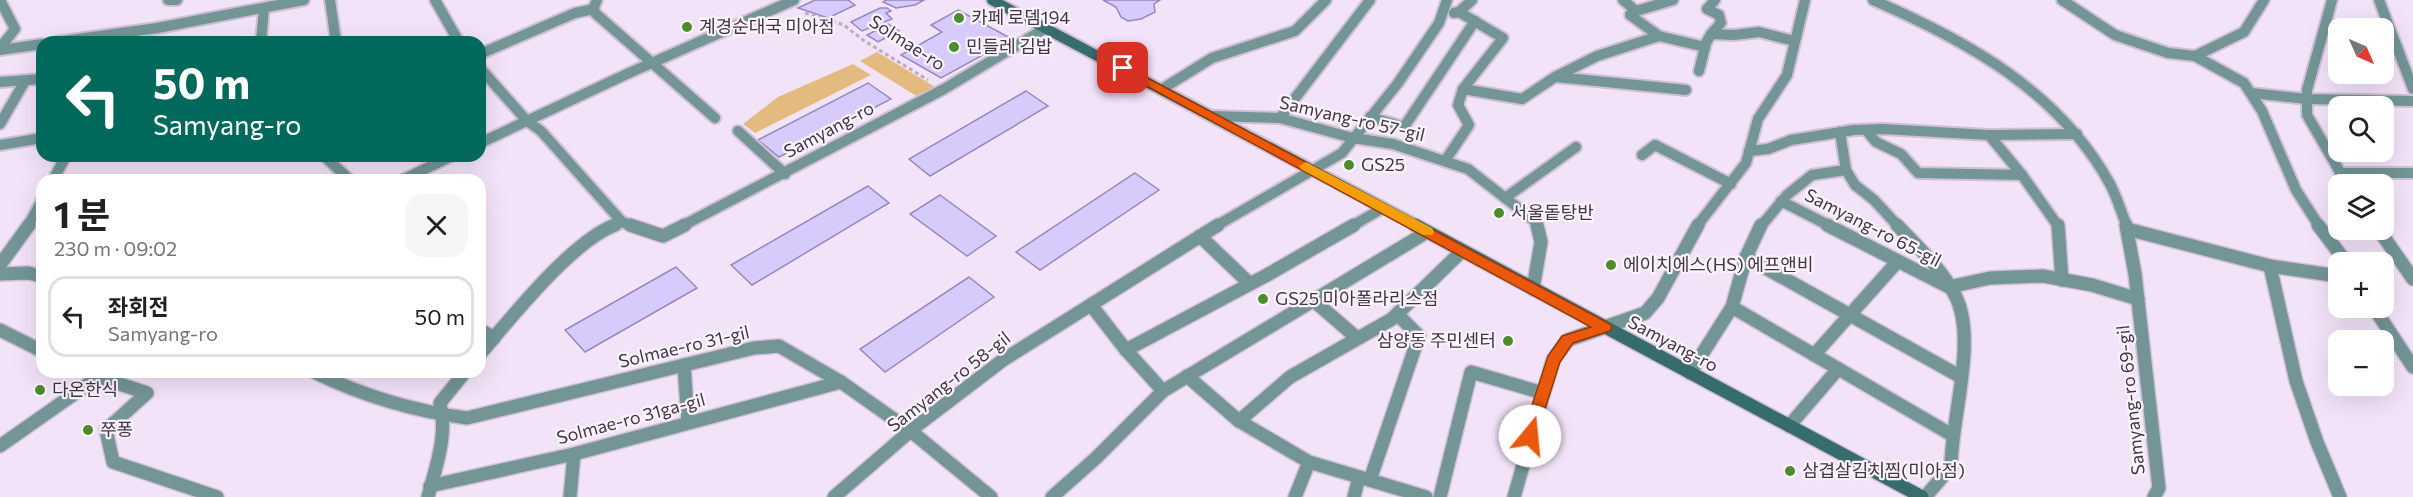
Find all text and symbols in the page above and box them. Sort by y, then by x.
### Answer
place label: 카페 로뎀194 [971,6,1070,28]
street label: Solmae-ro [866,10,949,75]
marker: 카페 로뎀194 [952,11,966,25]
place label: 계경순대국 미아점 [699,15,835,37]
north arrow [2328,18,2394,84]
map controls [2328,18,2394,396]
marker: 계경순대국 미아점 [680,20,694,34]
place label: 민들레 김밥 [966,35,1052,57]
marker: 민들레 김밥 [947,40,961,54]
pin [1097,42,1148,93]
icon: arrive [1106,51,1139,84]
text: 50 m [153,56,250,108]
icon: left [54,60,132,138]
street label: Samyang-ro 57-gil [1277,91,1427,145]
street label: Samyang-ro [780,96,877,162]
button: search [2328,96,2394,162]
text: Samyang-ro [153,108,301,141]
place label: GS25 [1361,153,1405,175]
marker: GS25 [1342,158,1356,172]
button: layers [2328,174,2394,240]
street label: Samyang-ro 65-gil [1802,183,1945,271]
text: 1 분 [54,191,110,235]
button: close [405,194,468,257]
place label: 서울돝탕반 [1511,201,1594,223]
marker: 서울돝탕반 [1492,206,1506,220]
text: 230 m · 09:02 [54,236,177,260]
button: + [2328,252,2394,318]
place label: 에이치에스(HS) 에프앤비 [1623,253,1813,275]
marker: 에이치에스(HS) 에프앤비 [1604,258,1618,272]
place label: GS25 미아폴라리스점 [1275,287,1438,309]
marker: GS25 미아폴라리스점 [1256,292,1270,306]
text: 좌회전 [108,293,169,320]
icon: left [57,300,90,333]
text: 50 m [415,303,465,330]
street label: Samyang-ro [1625,310,1722,376]
street label: Solmae-ro 31-gil [616,320,751,372]
text: Samyang-ro [108,321,218,345]
street label: Samyang-ro 69-gil [2111,324,2149,476]
street label: Samyang-ro 58-gil [882,326,1014,436]
place label: 삼양동 주민센터 [1377,329,1496,351]
button: − [2328,330,2394,396]
marker: 삼양동 주민센터 [1501,334,1515,348]
place label: 다온한식 [52,378,118,400]
marker: 다온한식 [33,383,47,397]
street label: Solmae-ro 31ga-gil [554,388,707,448]
position arrow [1498,404,1562,468]
place label: 쭈퐁 [100,418,133,440]
marker: 쭈퐁 [81,423,95,437]
place label: 삼겹살김치찜(미아점) [1802,459,1965,481]
marker: 삼겹살김치찜(미아점) [1783,464,1797,478]

